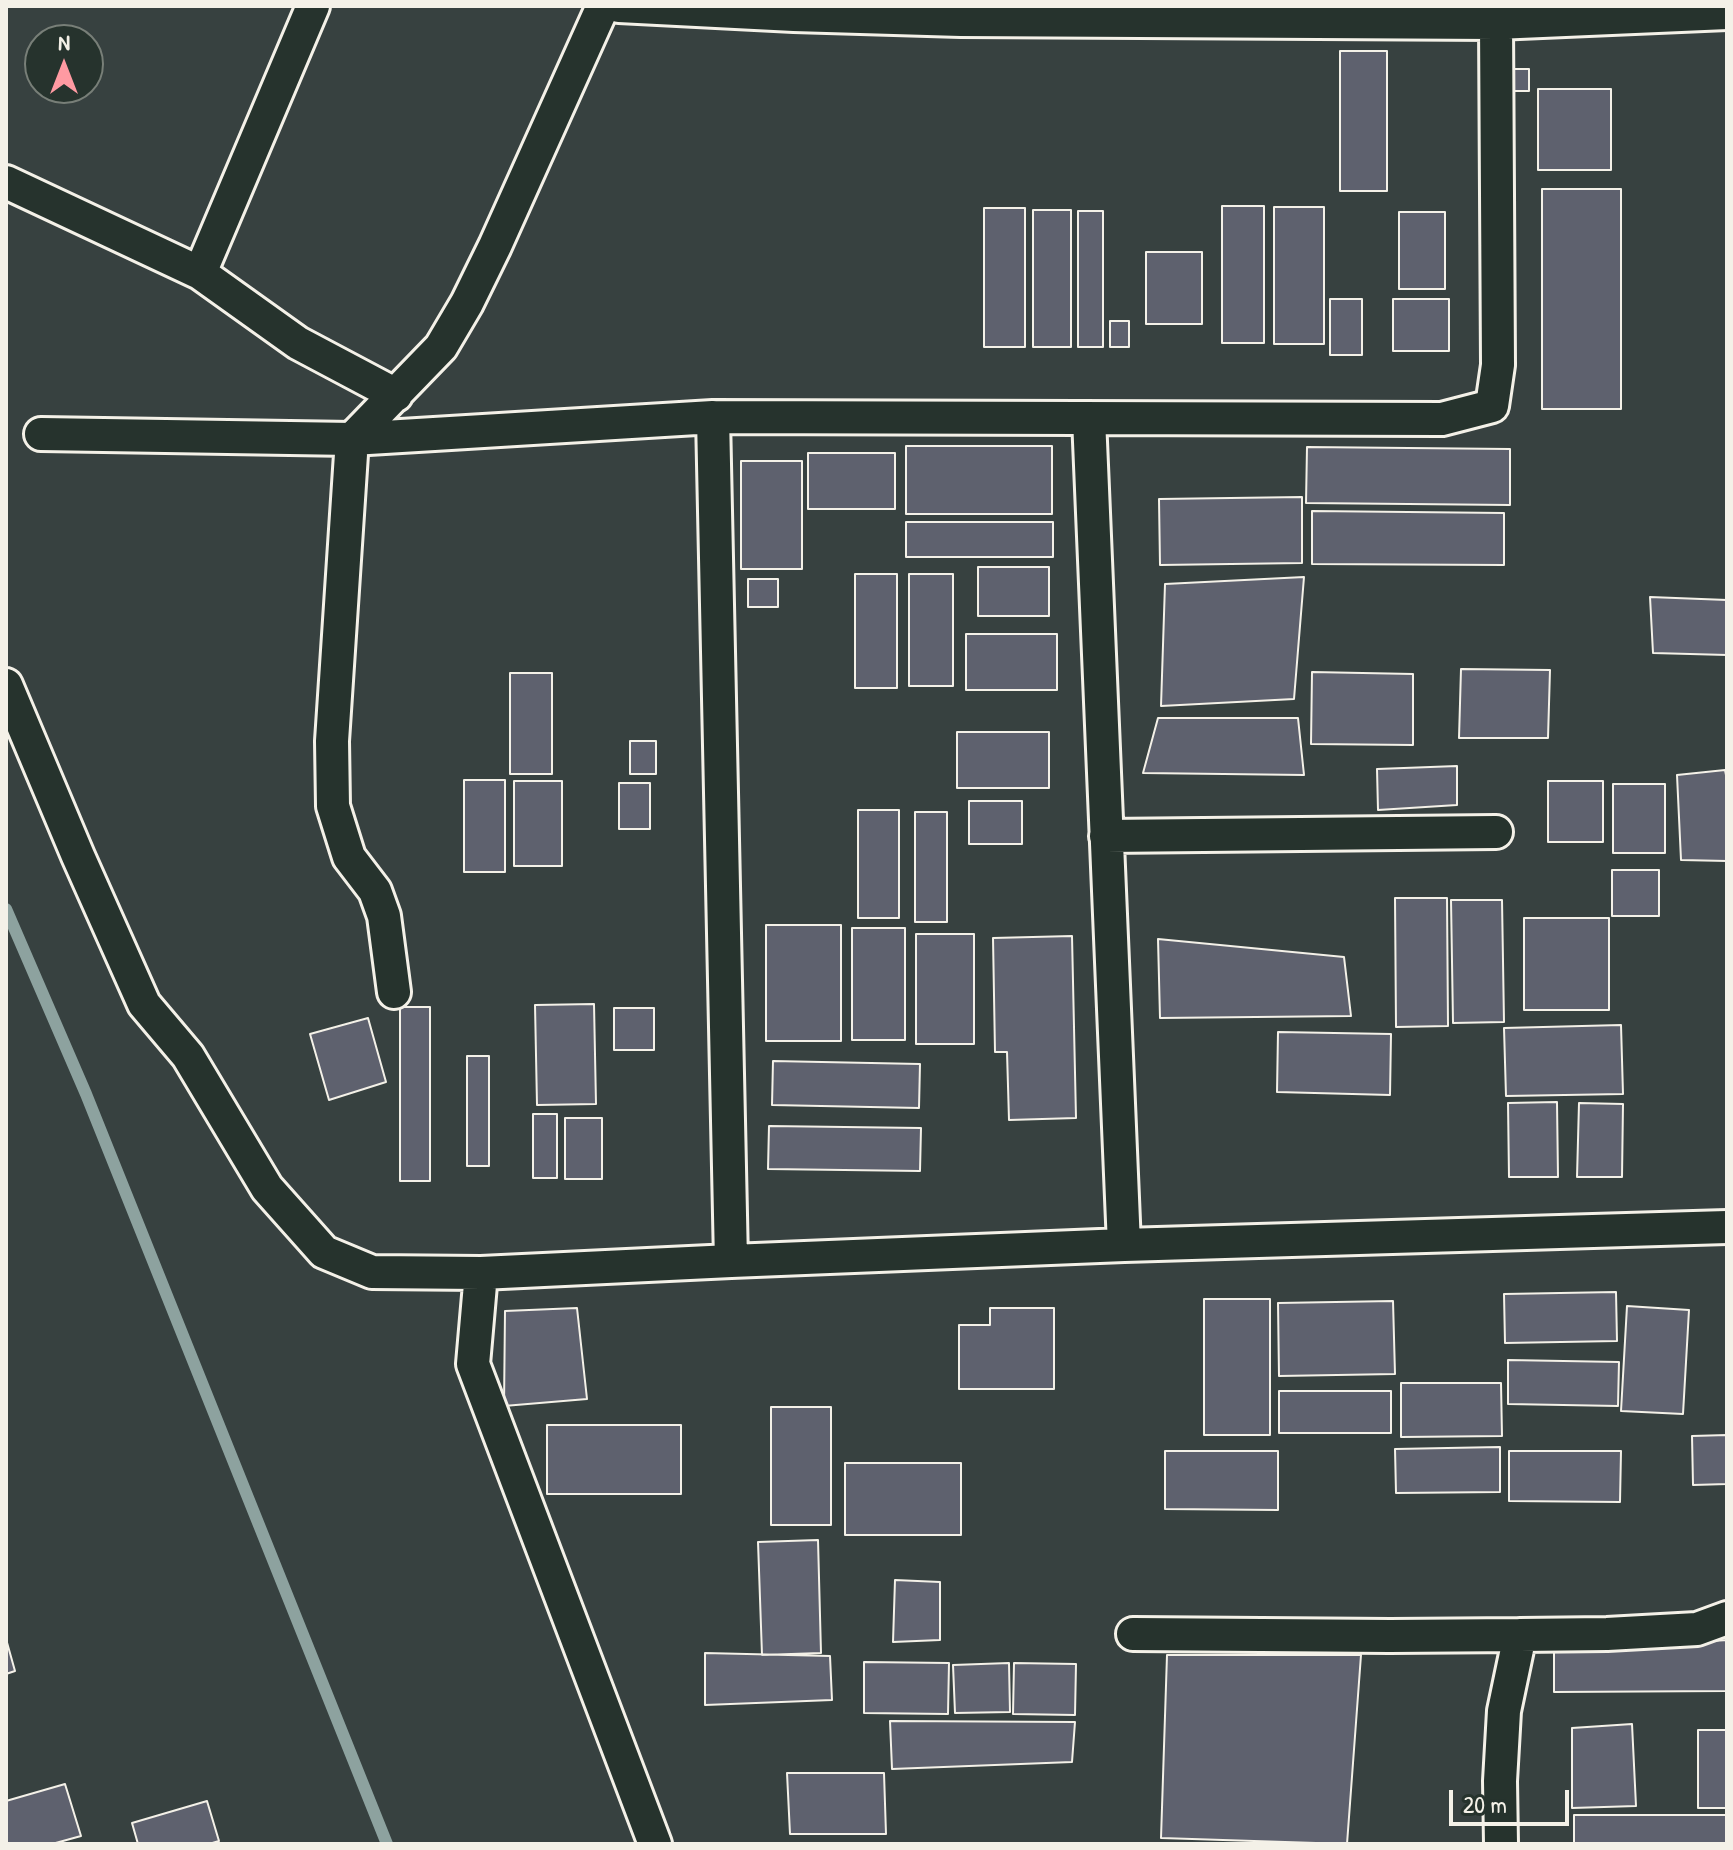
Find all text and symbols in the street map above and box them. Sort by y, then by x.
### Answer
north arrow [24,24,104,104]
text: N [58,27,70,57]
scale bar [1453,1774,1573,1824]
text: 20 m [1463,1788,1507,1820]

